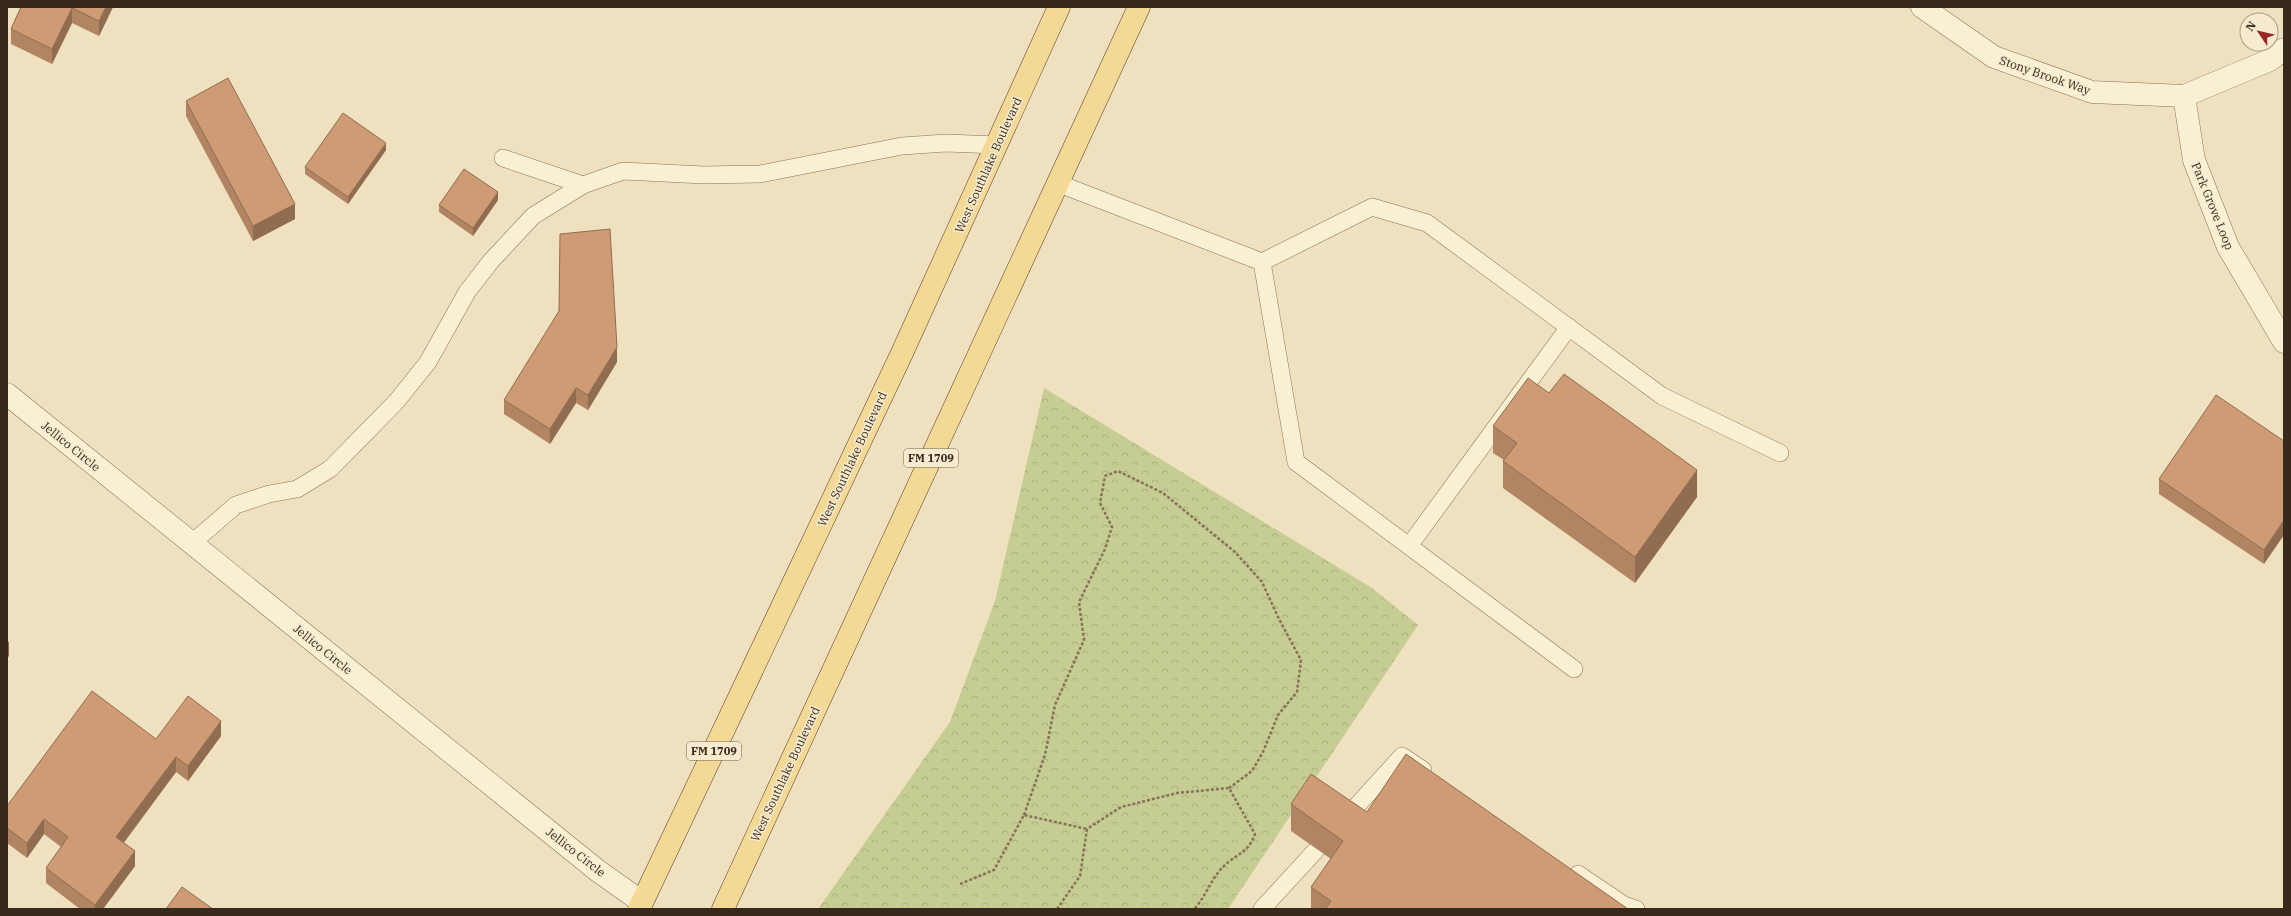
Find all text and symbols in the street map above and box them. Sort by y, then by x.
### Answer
north arrow [2239,12,2279,52]
text: N [2243,18,2259,34]
street label: Stony Brook Way [1997,52,2093,98]
street label: West Southlake Boulevard [951,95,1025,235]
street label: Park Grove Loop [2189,160,2237,252]
street label: West Southlake Boulevard [814,389,890,529]
street label: Jellico Circle [38,418,104,474]
road number: FM 1709 [904,449,958,467]
street label: Jellico Circle [290,621,356,677]
street label: West Southlake Boulevard [747,704,823,844]
road number: FM 1709 [687,742,741,760]
street label: Jellico Circle [543,824,609,880]

